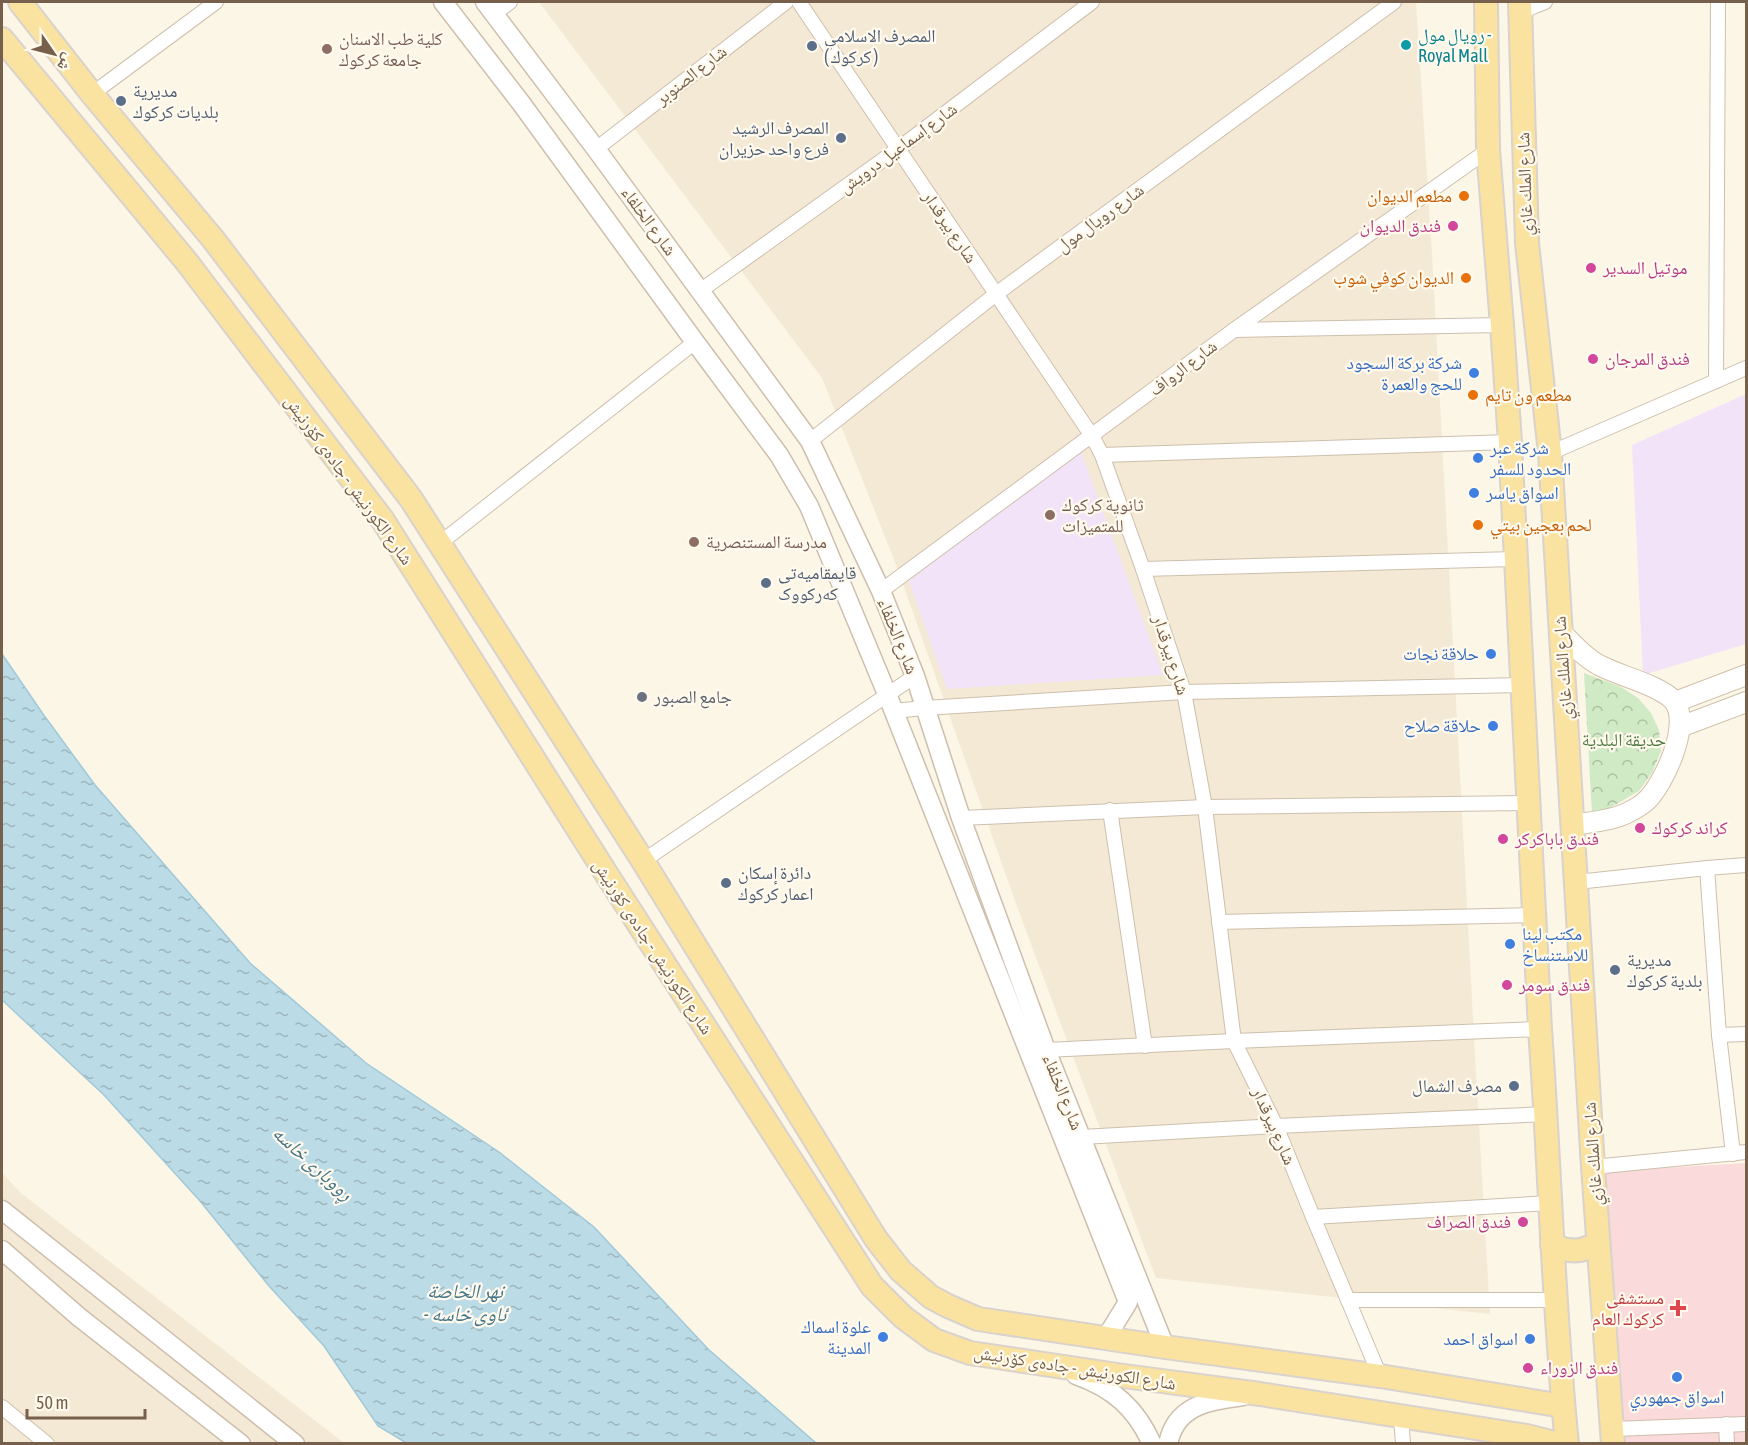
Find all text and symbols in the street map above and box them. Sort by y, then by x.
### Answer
north arrow [24,24,84,84]
place label: رويال مول - Royal Mall [1418,24,1492,66]
place label: المصرف الاسلامي ( كركوك ) [824,25,936,67]
place label: كلية طب الاسنان جامعة كركوك [339,28,443,70]
marker: رويال مول - Royal Mall [1399,38,1413,52]
marker: المصرف الاسلامي ( كركوك ) [805,39,819,53]
street label: شارع الصنوبر [650,40,731,110]
marker: كلية طب الاسنان جامعة كركوك [320,42,334,56]
text: ش [53,50,79,75]
place label: مديرية بلديات كركوك [133,80,219,123]
marker: مديرية بلديات كركوك [114,94,128,108]
street label: شارع إسماعيل درويش [835,98,962,199]
place label: المصرف الرشید فرع واحد حزیران [719,117,829,160]
marker: المصرف الرشید فرع واحد حزیران [834,131,848,145]
street label: شارع الملك غازي [1512,131,1541,236]
street label: شارع رويال مول [1052,179,1148,257]
street label: شارع الخلفاء [616,182,682,260]
place label: مطعم الديوان [1367,185,1452,208]
street label: شارع بيرقدار [917,186,982,267]
marker: مطعم الديوان [1457,189,1471,203]
place label: فندق الديوان [1359,215,1441,237]
marker: فندق الديوان [1446,219,1460,233]
place label: موتيل السدير [1602,257,1687,279]
marker: موتيل السدير [1584,261,1598,275]
place label: الديوان كوفي شوب [1333,267,1454,293]
marker: الديوان كوفي شوب [1459,271,1473,285]
street label: شارع الرواف [1144,335,1222,401]
place label: فندق المرجان [1605,348,1690,370]
place label: شركة بركة السجود للحج والعمرة [1347,352,1462,396]
marker: فندق المرجان [1586,352,1600,366]
marker: شركة بركة السجود للحج والعمرة [1467,366,1481,380]
place label: مطعم ون تايم [1485,384,1572,407]
marker: مطعم ون تايم [1466,388,1480,402]
street label: شارع الكورنيش - جادەی کۆرنیش [280,391,418,569]
place label: شركة عبر الحدود للسفر [1489,437,1571,479]
marker: شركة عبر الحدود للسفر [1471,451,1485,465]
place label: اسواق ياسر [1485,482,1559,504]
marker: اسواق ياسر [1467,486,1481,500]
place label: ثانوية كركوك للمتميزات [1062,494,1144,536]
marker: ثانوية كركوك للمتميزات [1043,508,1057,522]
place label: لحم بعجين بيتي [1490,514,1592,540]
marker: لحم بعجين بيتي [1471,518,1485,532]
place label: مدرسة المستنصرية [706,531,827,552]
marker: مدرسة المستنصرية [687,535,701,549]
place label: قایمقامیەتی کەرکووک [778,562,857,604]
marker: قایمقامیەتی کەرکووک [759,576,773,590]
street label: شارع الخلفاء [873,595,923,677]
street label: شارع بيرقدار [1147,611,1194,698]
street label: شارع الملك غازي [1548,615,1581,721]
place label: حلاقة نجات [1403,643,1479,664]
marker: حلاقة نجات [1484,647,1498,661]
place label: جامع الصبور [653,686,732,709]
marker: جامع الصبور [635,690,649,704]
place label: حلاقة صلاح [1404,715,1481,738]
marker: حلاقة صلاح [1486,719,1500,733]
park label: حديقة البلدية [1582,729,1666,751]
place label: كراند كركوك [1652,817,1728,838]
marker: كراند كركوك [1633,821,1647,835]
place label: فندق باباكركر [1514,828,1599,850]
marker: فندق باباكركر [1496,832,1510,846]
street label: شارع الكورنيش - جادەی کۆرنیش [588,855,718,1039]
place label: دائرة إسكان اعمار كركوك [738,862,813,904]
marker: دائرة إسكان اعمار كركوك [719,876,733,890]
place label: مكتب لينا للاستنساخ [1522,923,1588,967]
marker: مكتب لينا للاستنساخ [1503,937,1517,951]
place label: مديرية بلدية كركوك [1627,949,1702,992]
marker: مديرية بلدية كركوك [1608,963,1622,977]
place label: فندق سومر [1518,974,1590,996]
marker: فندق سومر [1500,978,1514,992]
street label: شارع الخلفاء [1038,1051,1088,1133]
place label: مصرف الشمال [1412,1075,1502,1097]
marker: مصرف الشمال [1507,1079,1521,1093]
street label: شارع بيرقدار [1247,1083,1301,1168]
street label: شارع الملك غازي [1578,1101,1611,1207]
water label: ڕووباری خاسە [265,1121,358,1209]
place label: فندق الصراف [1427,1211,1511,1233]
marker: فندق الصراف [1516,1215,1530,1229]
water label: نهر الخاصة - ئاوی خاسە [424,1279,510,1327]
place label: مستشفى كركوك العام [1592,1287,1665,1331]
marker: مستشفى كركوك العام [1669,1299,1687,1317]
place label: علوة اسماك المدينة [801,1316,871,1358]
place label: اسواق احمد [1443,1328,1518,1350]
marker: علوة اسماك المدينة [876,1330,890,1344]
marker: اسواق احمد [1523,1332,1537,1346]
street label: شارع الكورنيش - جادەی کۆرنیش [972,1341,1178,1395]
place label: فندق الزوراء [1540,1357,1618,1379]
marker: فندق الزوراء [1521,1361,1535,1375]
marker: اسواق جمهوري [1670,1370,1684,1384]
scale bar [27,1382,146,1420]
place label: اسواق جمهوري [1629,1386,1725,1412]
text: 50 m [36,1392,68,1413]

